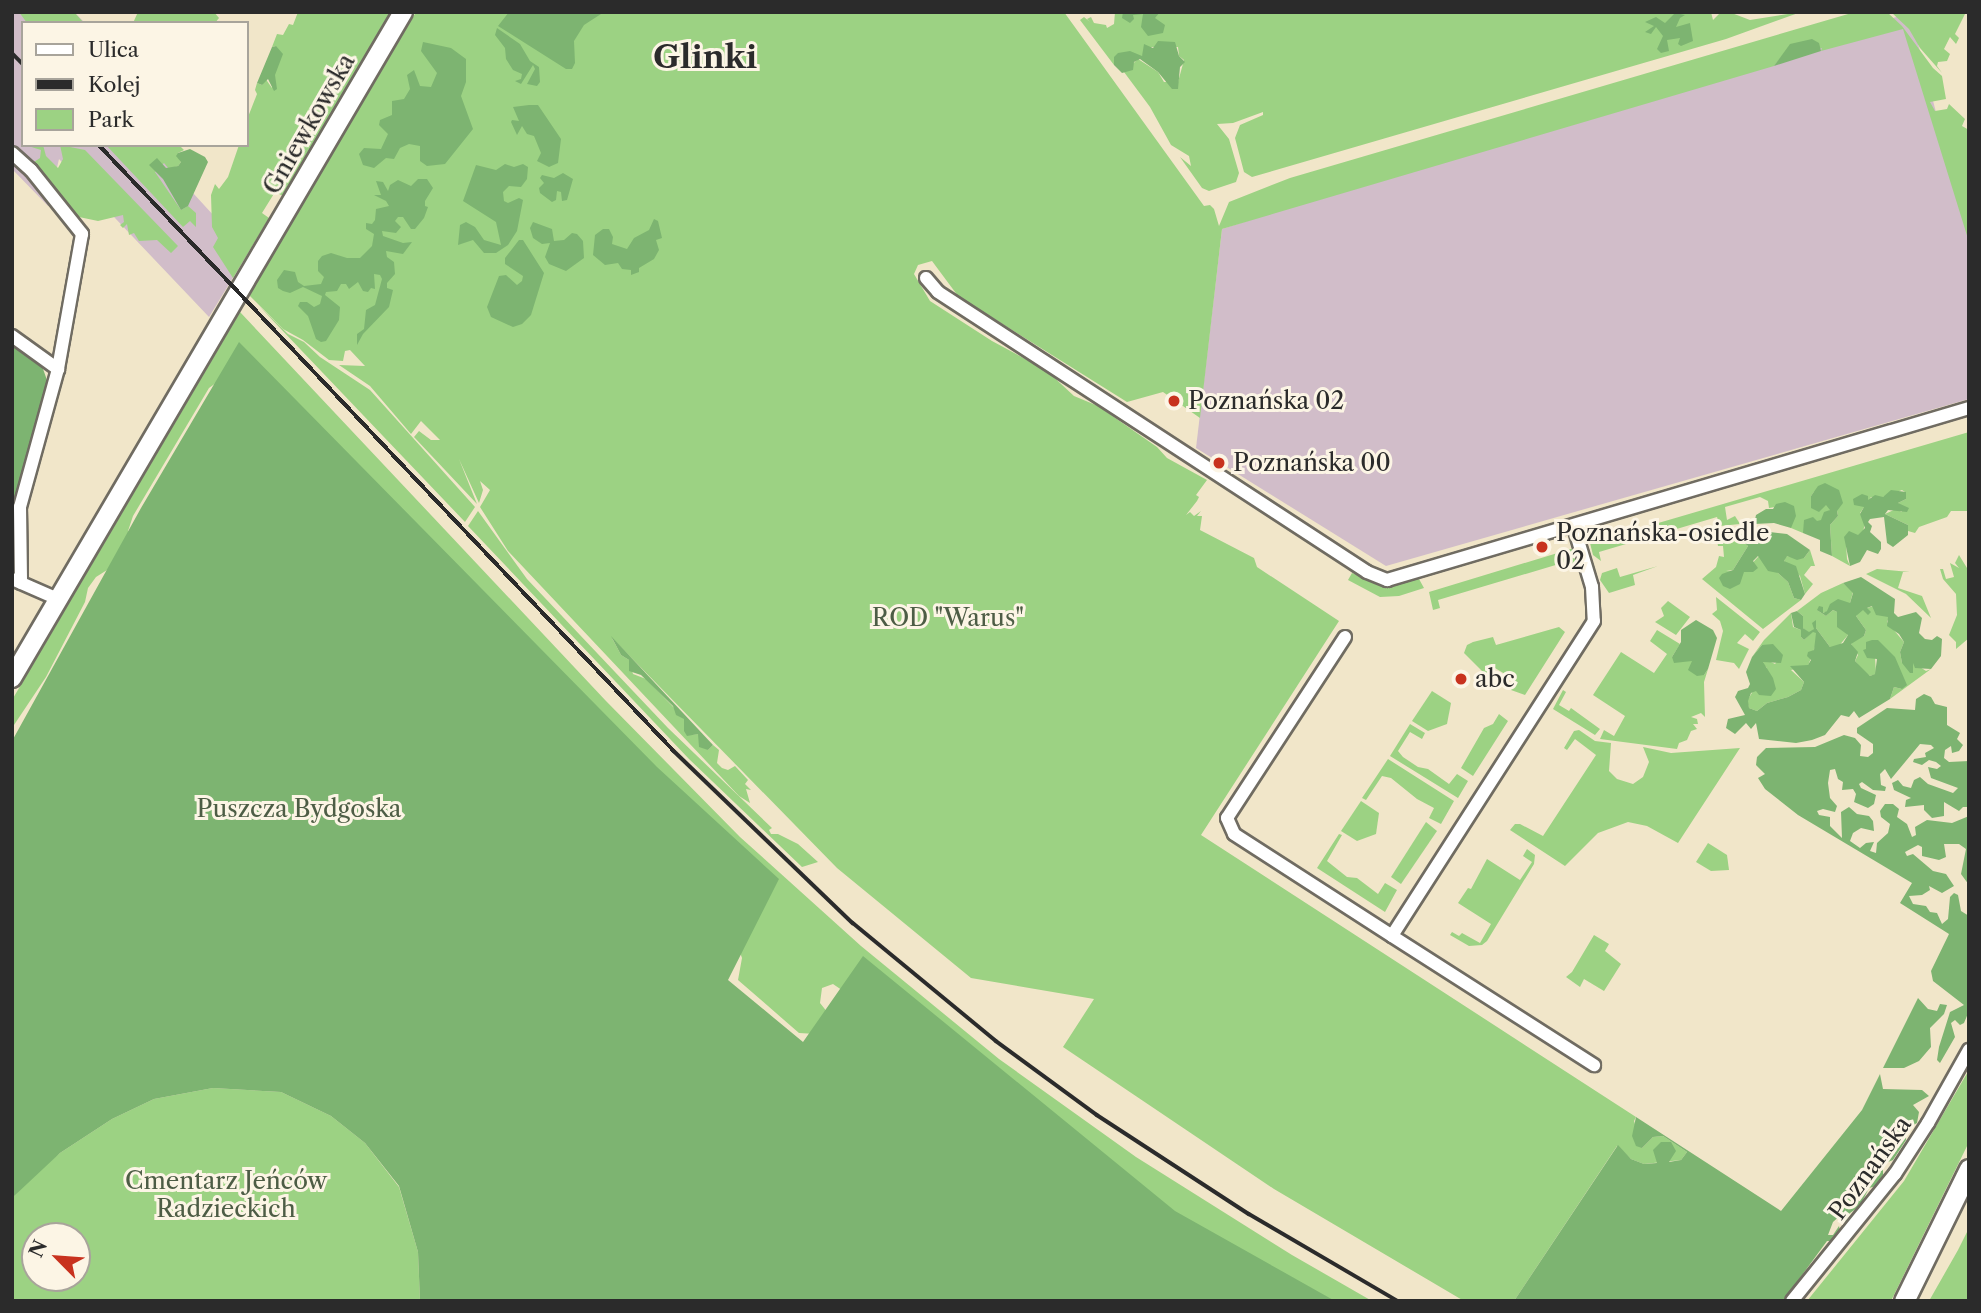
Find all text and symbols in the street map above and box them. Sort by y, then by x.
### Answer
legend [21,21,248,147]
text: Ulica [88,37,139,62]
district label: Glinki [653,38,757,76]
street label: Gniewkowska [257,49,361,199]
text: Kolej [88,72,140,97]
text: Park [88,107,134,132]
place label: Poznańska 02 [1188,387,1345,415]
marker: Poznańska 02 [1166,393,1182,409]
place label: Poznańska 00 [1233,449,1391,477]
marker: Poznańska 00 [1211,455,1227,471]
place label: Poznańska-osiedle 02 [1556,519,1769,575]
marker: Poznańska-osiedle 02 [1534,539,1550,555]
park label: ROD "Warus" [872,604,1024,632]
place label: abc [1475,665,1515,693]
marker: abc [1453,671,1469,687]
park label: Puszcza Bydgoska [196,795,402,823]
street label: Poznańska [1823,1110,1917,1226]
park label: Cmentarz Jeńców Radzieckich [125,1167,327,1223]
north arrow [21,1222,91,1292]
text: N [24,1236,52,1261]

